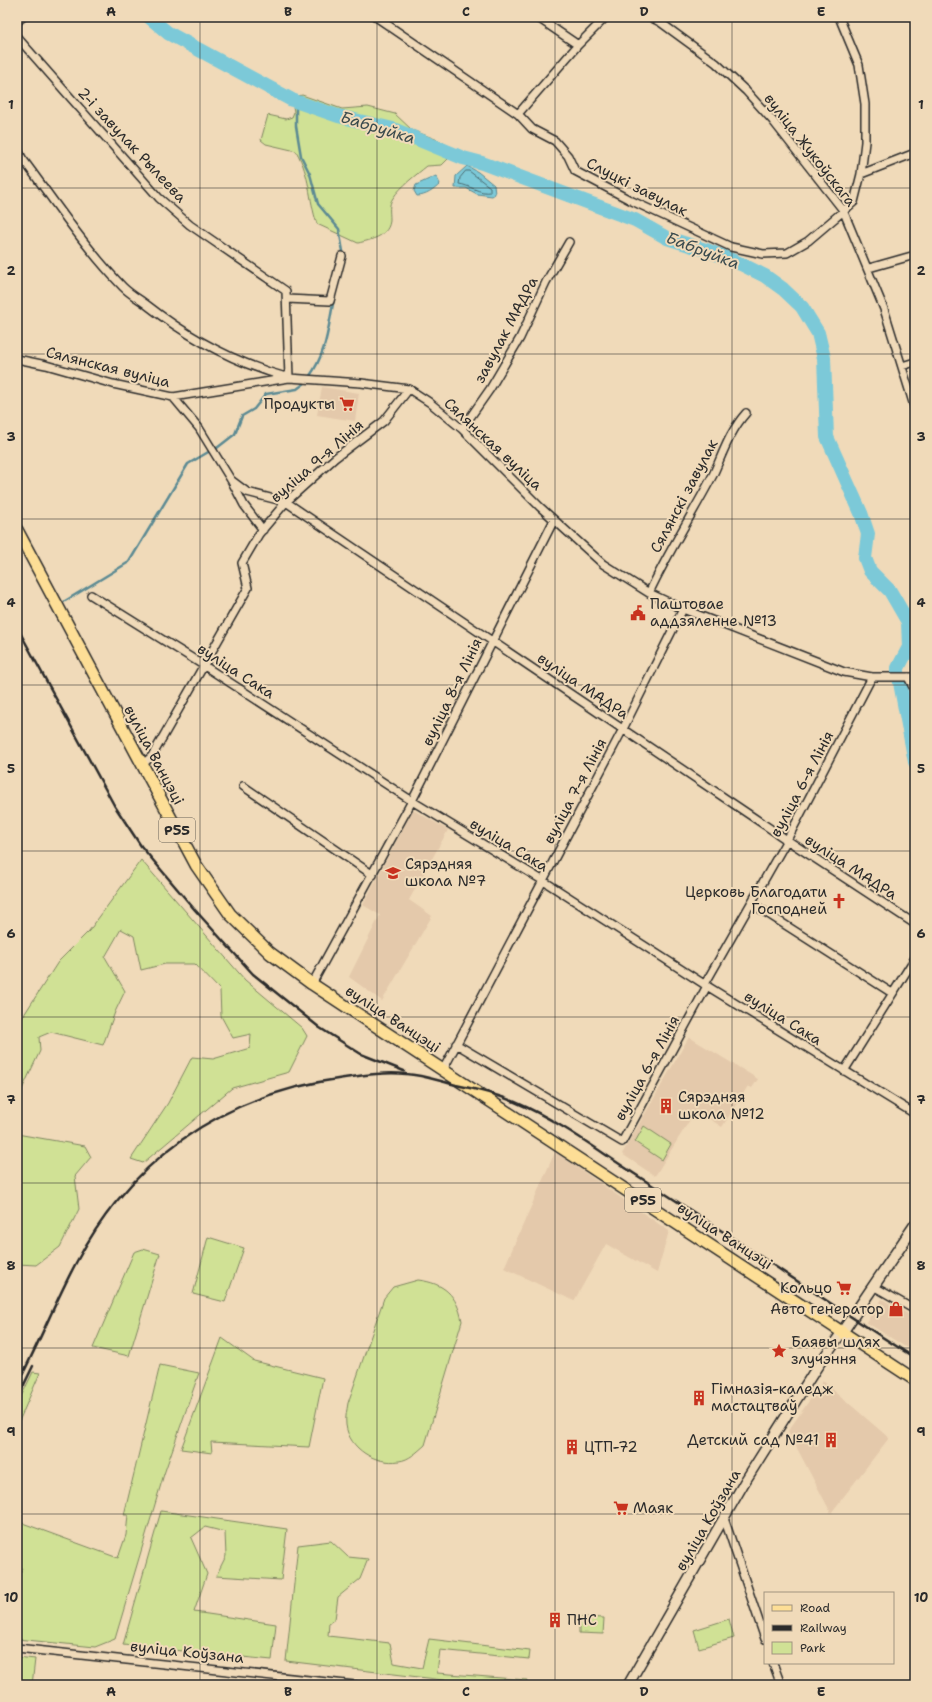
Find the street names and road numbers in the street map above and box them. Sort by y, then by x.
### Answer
street label: 2-і завулак Рылеева [73,83,191,207]
street label: вуліца Жукоўскага [760,89,861,211]
street label: Слуцкі завулак [583,153,691,221]
street label: завулак МАДРа [470,273,543,387]
street label: Сялянская вуліца [44,342,173,392]
street label: Сялянская вуліца [440,393,547,495]
street label: вуліца 9-я Лінія [266,415,368,507]
street label: Сялянскі завулак [646,436,722,556]
street label: вуліца 8-я Лінія [417,635,487,749]
street label: вуліца Сака [194,639,279,704]
street label: вуліца МАДРа [533,648,633,724]
street label: вуліца Ванцэці [119,702,189,808]
street label: вуліца 6-я Лінія [766,727,838,841]
street label: вуліца 7-я Лінія [539,735,611,847]
street label: вуліца Сака [466,814,552,877]
road number: Р55 [159,818,195,842]
street label: вуліца МАДРа [801,830,902,905]
street label: вуліца Ванцэці [341,981,445,1057]
street label: вуліца Сака [740,986,826,1050]
street label: вуліца 6-я Лінія [610,1012,684,1124]
road number: Р55 [625,1188,661,1212]
street label: вуліца Ванцэці [673,1198,777,1274]
street label: вуліца Коўзана [671,1465,746,1574]
street label: вуліца Коўзана [129,1636,245,1668]

